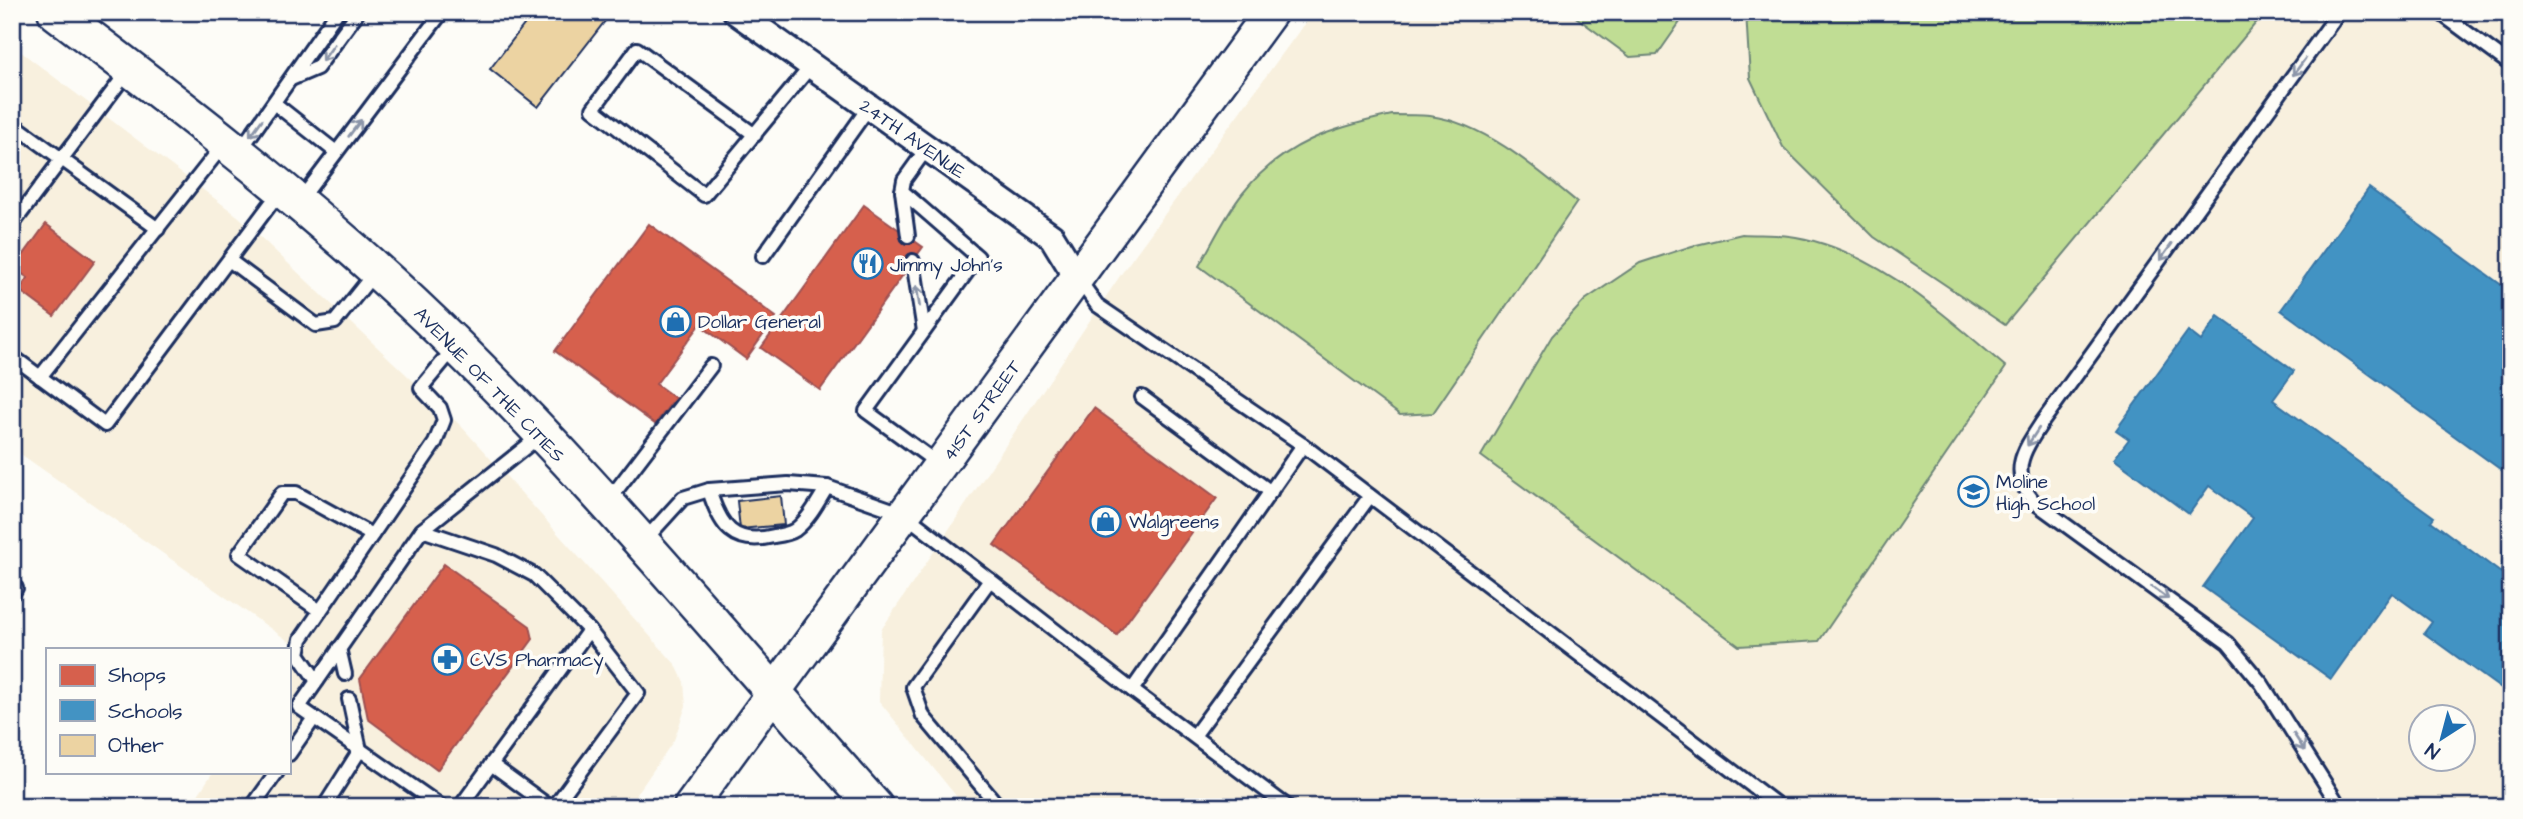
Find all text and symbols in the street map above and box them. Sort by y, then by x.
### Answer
one-way arrow [321,43,336,61]
one-way arrow [2292,58,2307,77]
street label: 24TH AVENUE [854,93,971,186]
one-way arrow [249,118,263,137]
one-way arrow [347,119,362,138]
one-way arrow [2159,242,2173,261]
restaurant icon: Jimmy John's [850,247,884,281]
place label: Jimmy John's [890,252,1003,280]
one-way arrow [911,285,924,308]
street label: AVENUE OF THE CITIES [407,301,571,469]
shop icon: Dollar General [658,304,692,338]
place label: Dollar General [698,309,821,336]
street label: 41ST STREET [936,355,1028,467]
one-way arrow [2026,426,2040,446]
place label: Moline High School [1996,469,2095,519]
school or university icon: Moline High School [1956,475,1990,509]
shop icon: Walgreens [1089,504,1123,538]
place label: Walgreens [1129,509,1219,537]
one-way arrow [2150,586,2169,600]
pharmacy icon: CVS Pharmacy [430,642,464,676]
place label: CVS Pharmacy [470,647,604,675]
legend [46,648,290,774]
text: Shops [108,661,166,691]
text: Schools [108,697,183,726]
north arrow [2408,704,2478,774]
text: Other [108,731,164,760]
one-way arrow [2292,732,2306,751]
text: N [2420,736,2446,765]

